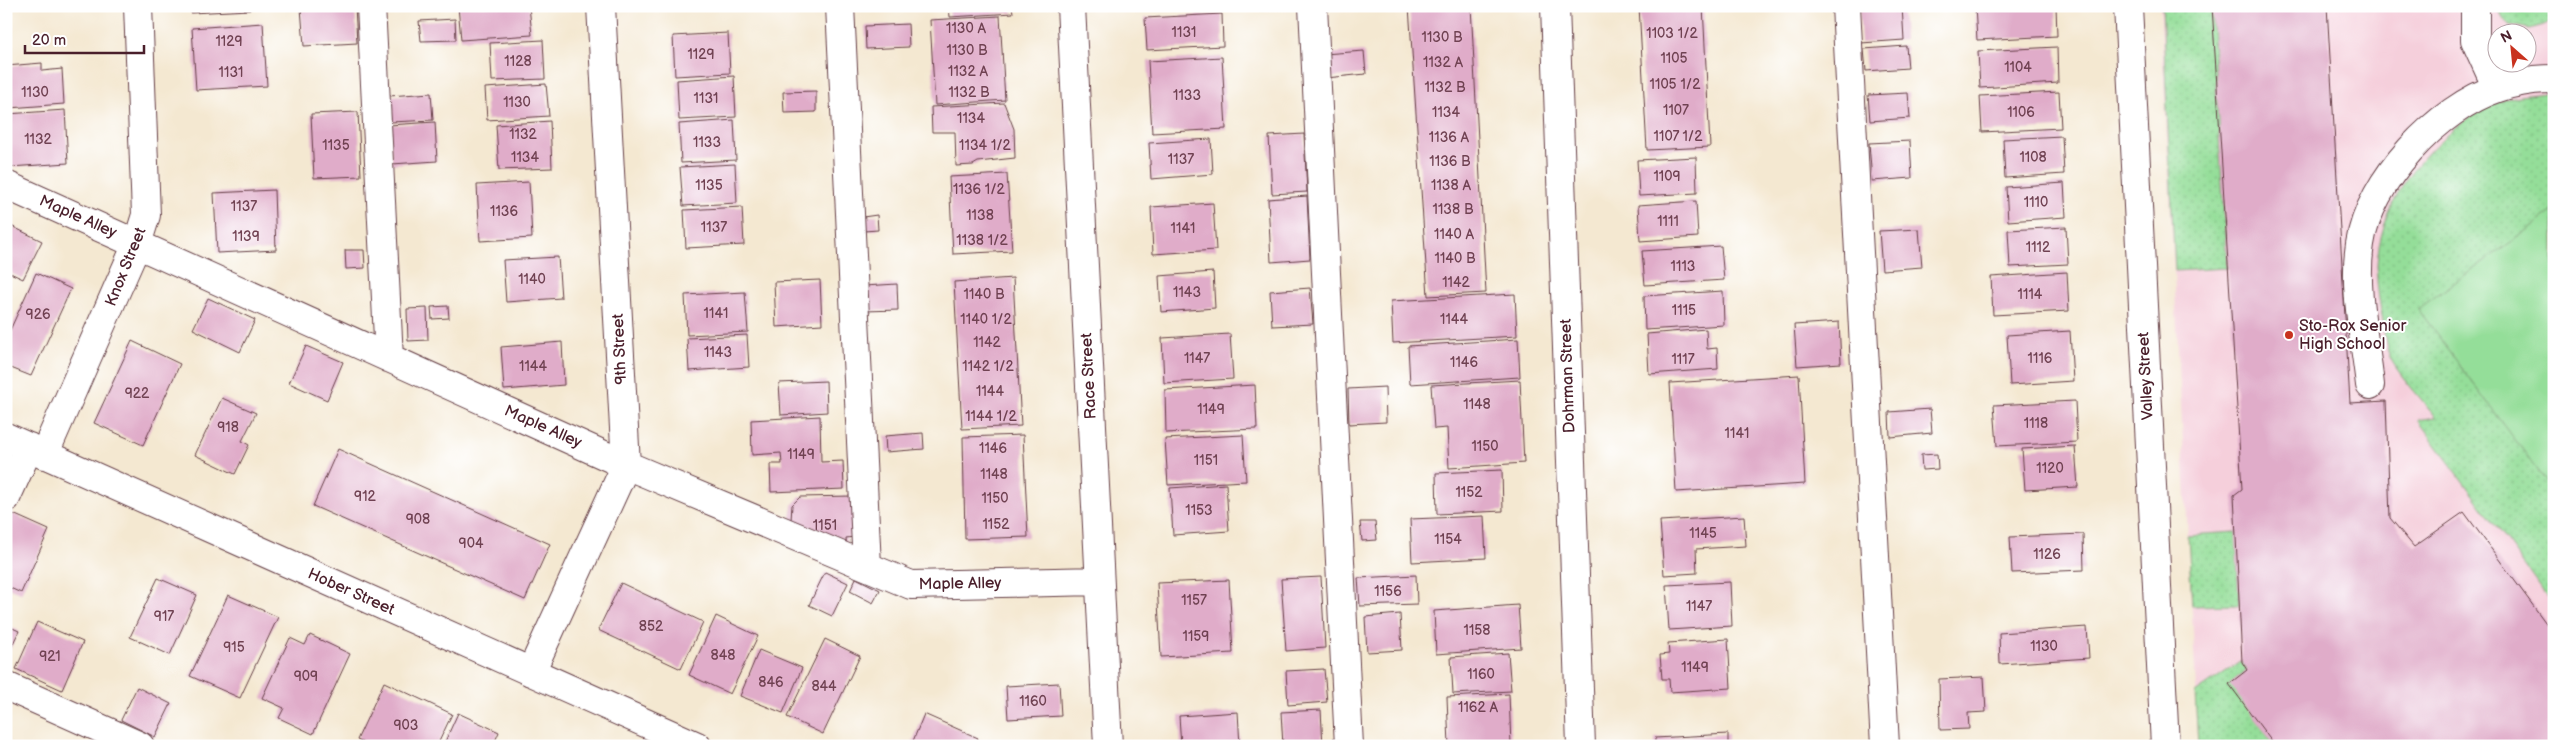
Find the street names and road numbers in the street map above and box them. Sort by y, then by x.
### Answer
street label: Maple Alley [36,191,120,243]
street label: Knox Street [102,225,150,309]
street label: 9th Street [609,313,631,385]
street label: Dohrman Street [1557,318,1579,433]
street label: Valley Street [2134,331,2158,421]
street label: Race Street [1077,332,1101,420]
street label: Maple Alley [501,401,585,453]
street label: Hober Street [305,564,397,620]
street label: Maple Alley [918,574,1002,594]

